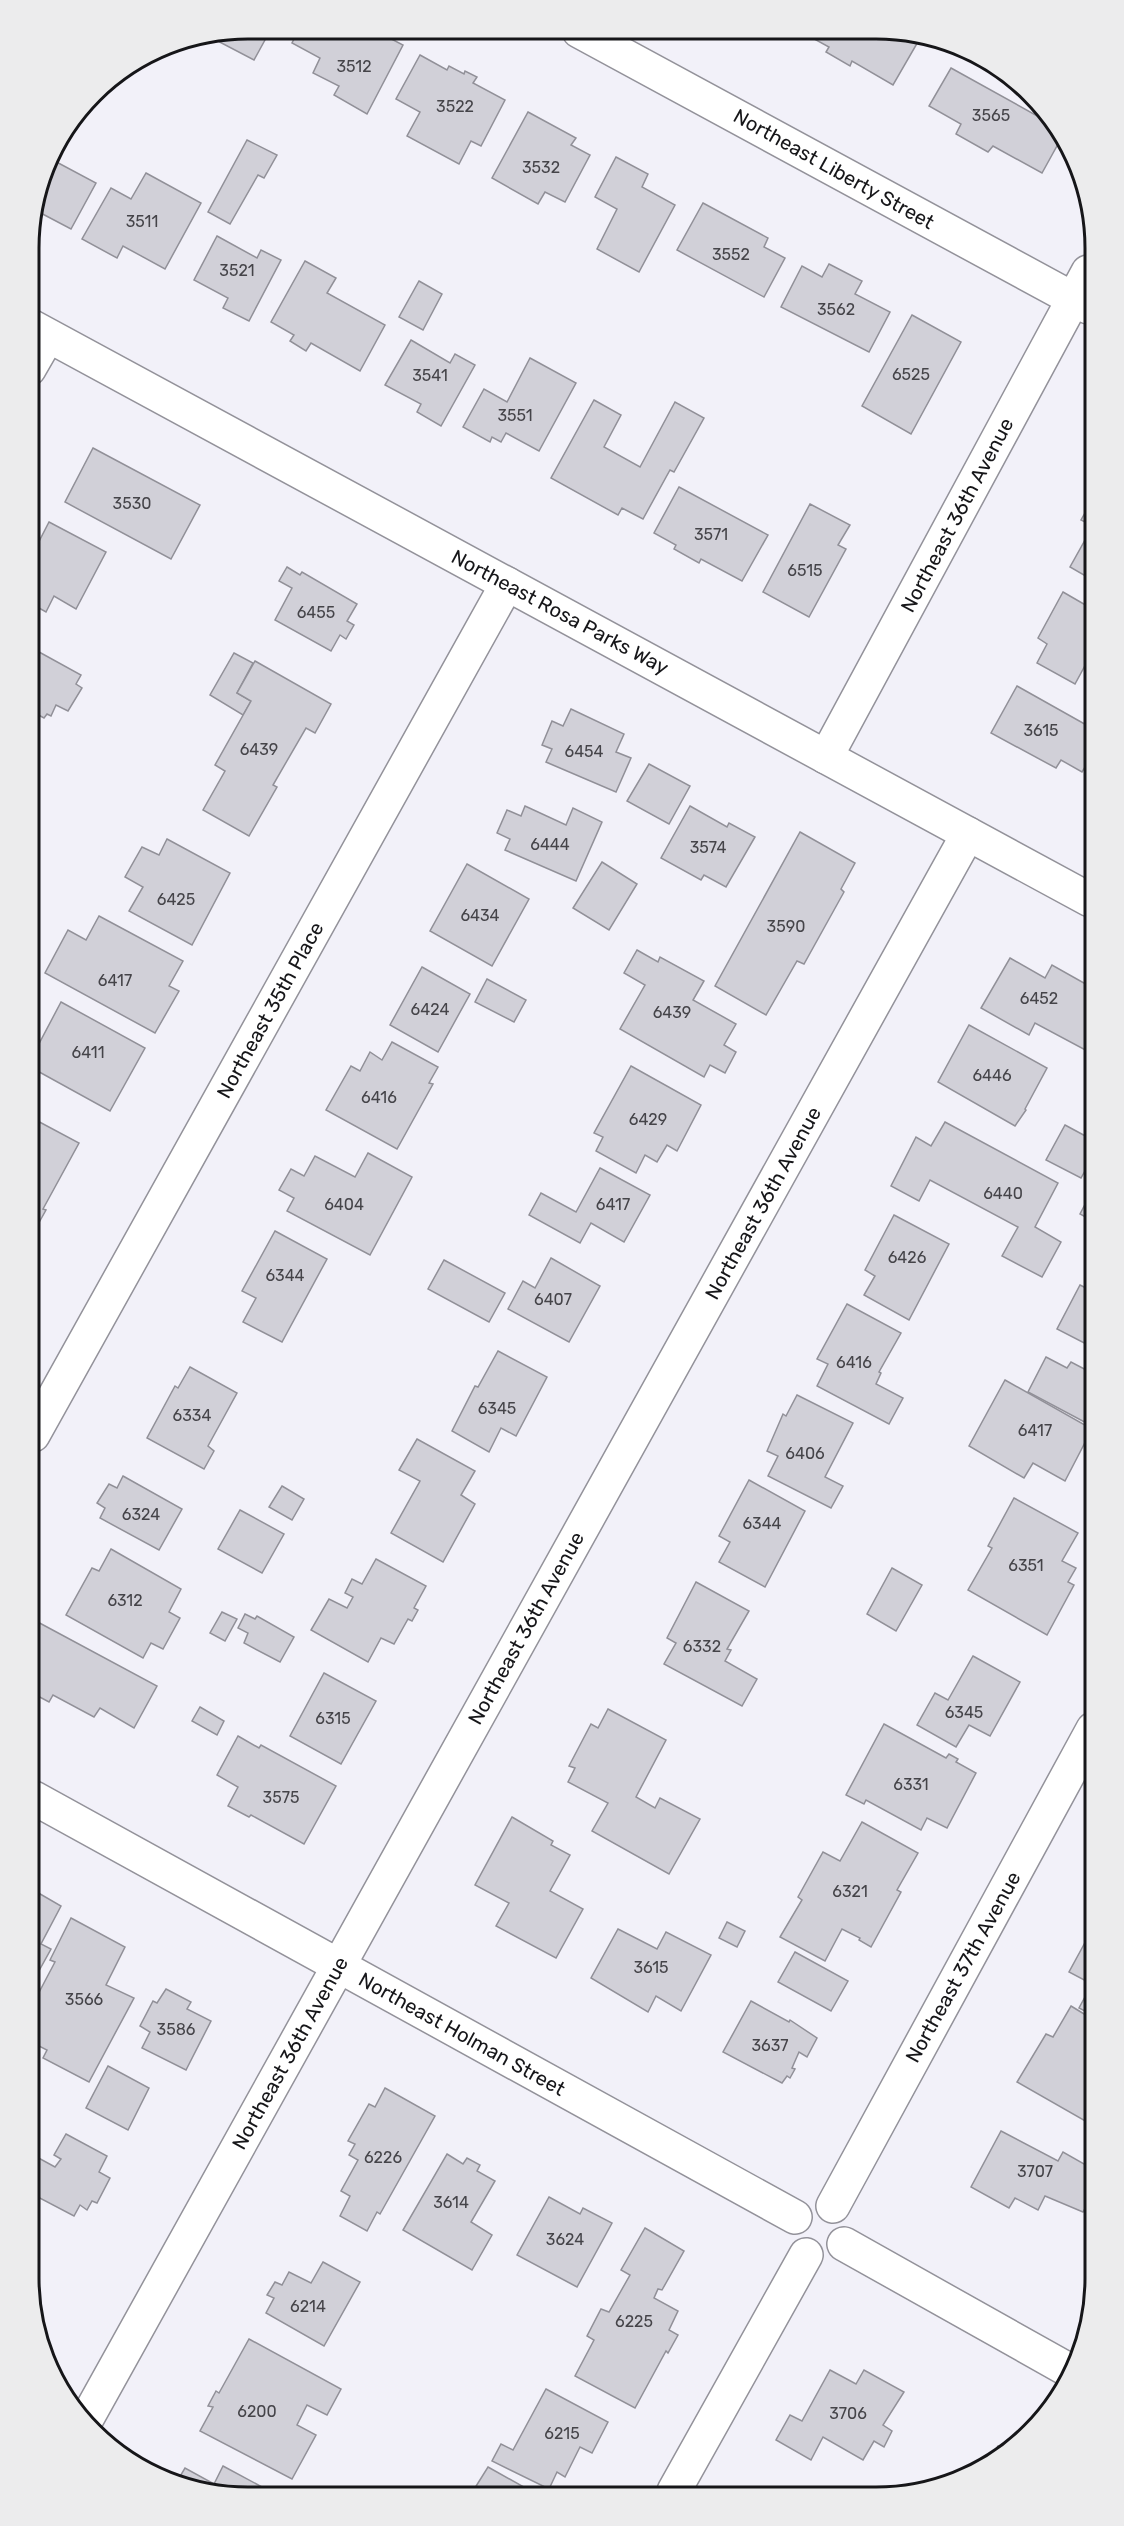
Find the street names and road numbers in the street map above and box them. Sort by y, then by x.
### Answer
street label: Northeast Liberty Street [729,104,939,234]
street label: Northeast 36th Avenue [896,414,1018,616]
street label: Northeast Rosa Parks Way [447,545,673,679]
street label: Northeast 35th Place [212,918,328,1102]
street label: Northeast 36th Avenue [700,1102,826,1304]
street label: Northeast 36th Avenue [463,1527,589,1729]
street label: Northeast 37th Avenue [900,1867,1026,2067]
street label: Northeast 36th Avenue [227,1952,353,2154]
street label: Northeast Holman Street [355,1967,570,2101]

